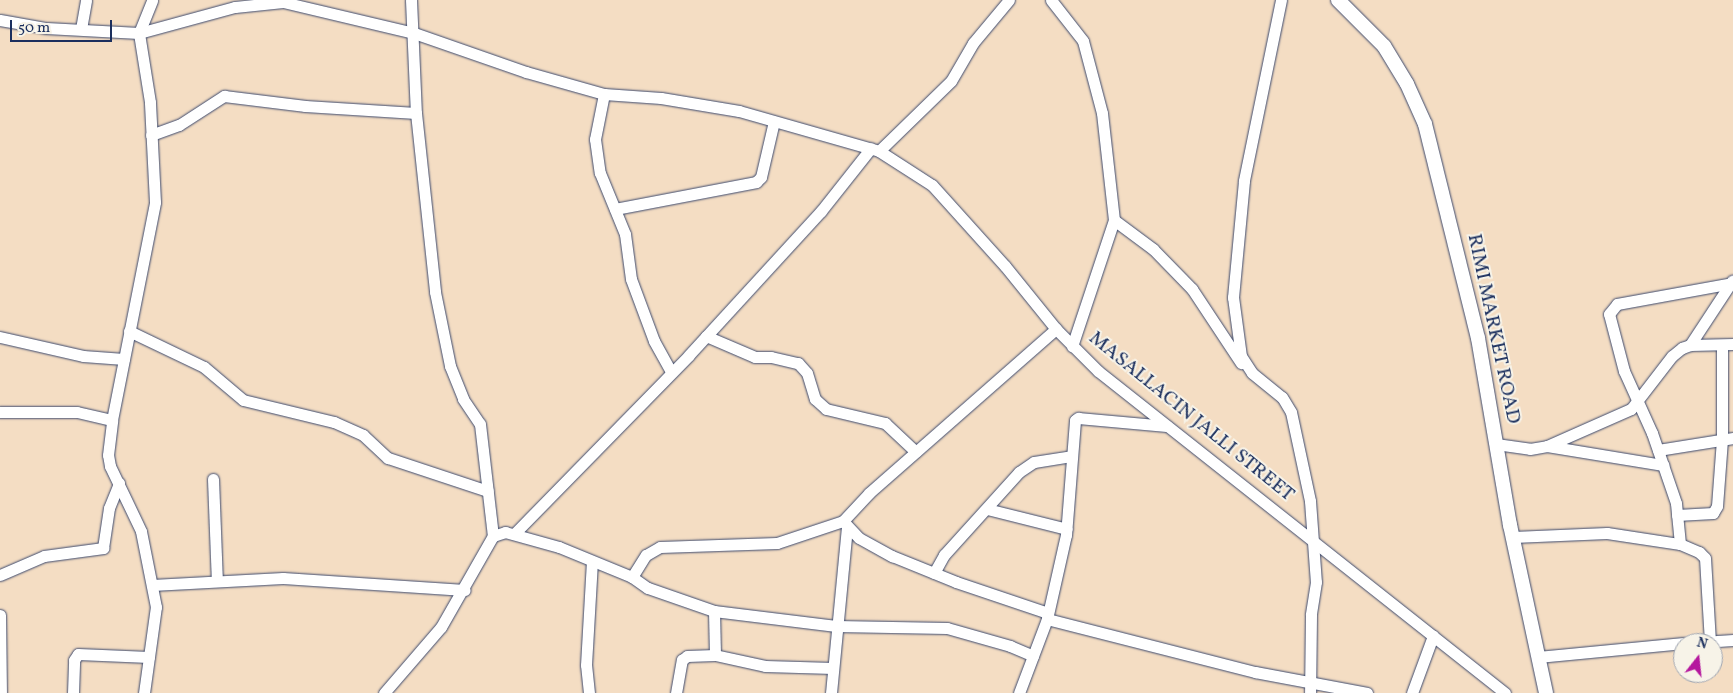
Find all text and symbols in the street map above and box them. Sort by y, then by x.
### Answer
scale bar [12,10,115,42]
text: 50 m [18,18,50,39]
street label: RIMI MARKET ROAD [1461,231,1525,427]
street label: MASALLACIN JALLI STREET [1083,327,1299,507]
north arrow [1673,633,1723,683]
text: N [1694,634,1709,655]

